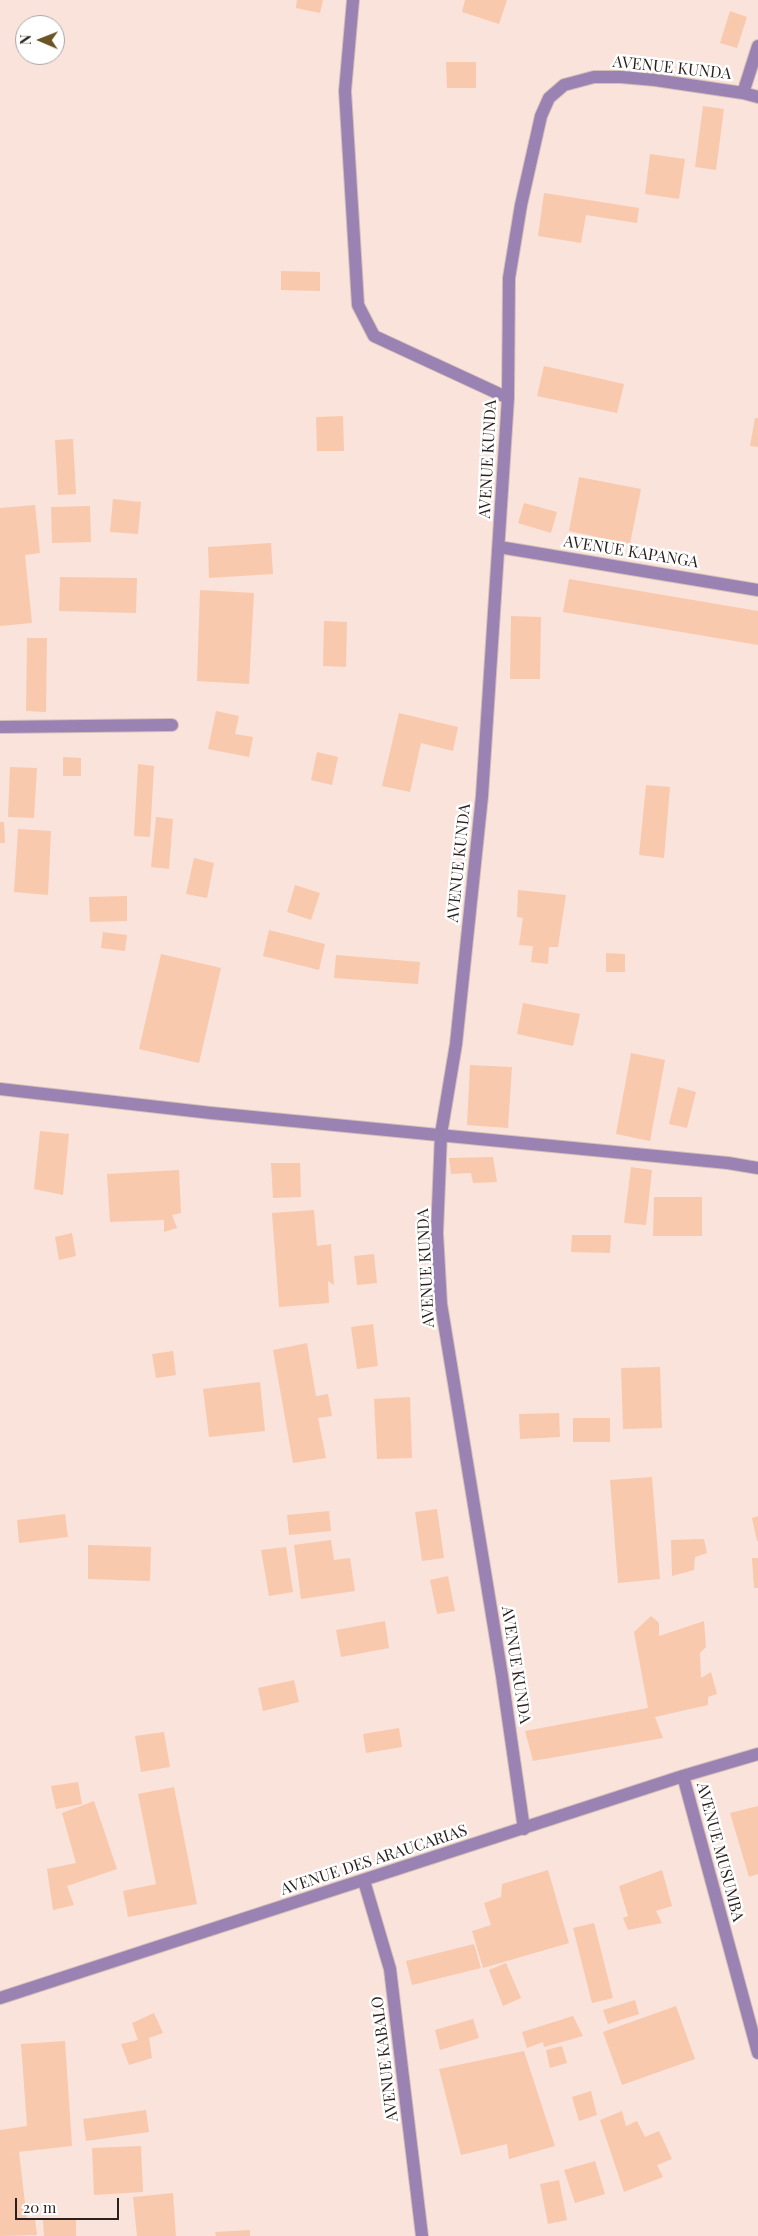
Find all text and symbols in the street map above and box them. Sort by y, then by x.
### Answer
north arrow [15,15,65,65]
text: N [16,35,35,45]
street label: AVENUE KUNDA [612,52,732,84]
street label: AVENUE KUNDA [475,399,501,519]
street label: AVENUE KAPANGA [562,532,700,572]
street label: AVENUE KUNDA [443,803,475,923]
street label: AVENUE KUNDA [413,1208,439,1328]
street label: AVENUE KUNDA [497,1605,535,1725]
street label: AVENUE MUSUMBA [692,1780,748,1924]
street label: AVENUE DES ARAUCARIAS [278,1821,470,1899]
street label: AVENUE KABALO [368,1995,402,2123]
scale bar [18,2188,121,2220]
text: 20 m [23,2197,56,2217]

